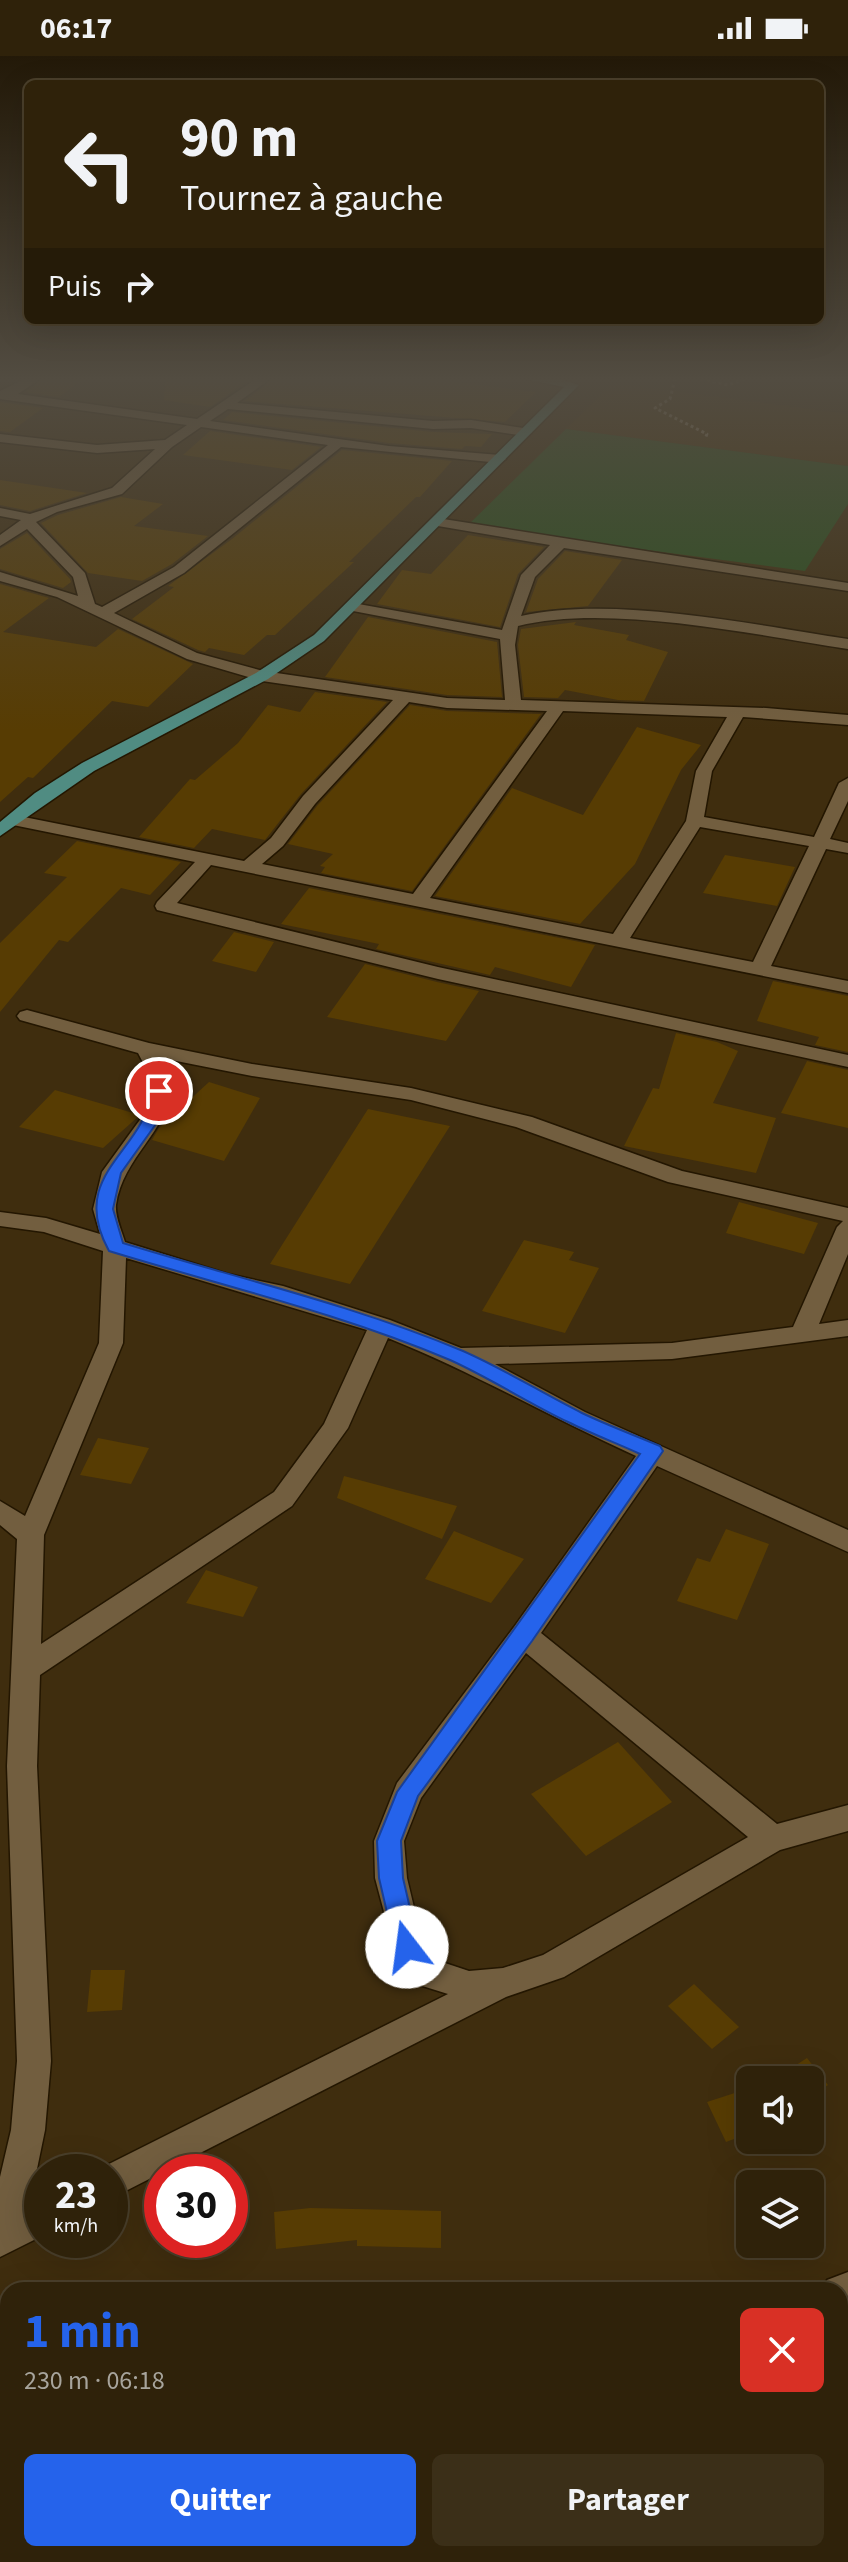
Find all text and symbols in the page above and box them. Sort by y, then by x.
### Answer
text: 06:17 [40,7,112,50]
text: 90 m [180,99,298,178]
icon: left [48,112,152,216]
text: Tournez à gauche [180,173,443,224]
icon: right [117,264,161,308]
text: Puis [48,265,101,308]
pin [125,1057,193,1125]
icon: arrive [137,1069,181,1113]
position arrow [365,1905,449,1989]
map controls [736,2066,824,2258]
button: sound [736,2066,824,2154]
speed limit sign: 30 [144,2154,248,2258]
text: 23 [55,2167,97,2224]
button: layers [736,2170,824,2258]
text: km/h [54,2212,98,2240]
text: 1 min [24,2298,141,2366]
button: close [740,2308,824,2392]
text: 230 m · 06:18 [24,2362,165,2399]
button: Quitter [24,2454,416,2546]
button: Partager [432,2454,824,2546]

